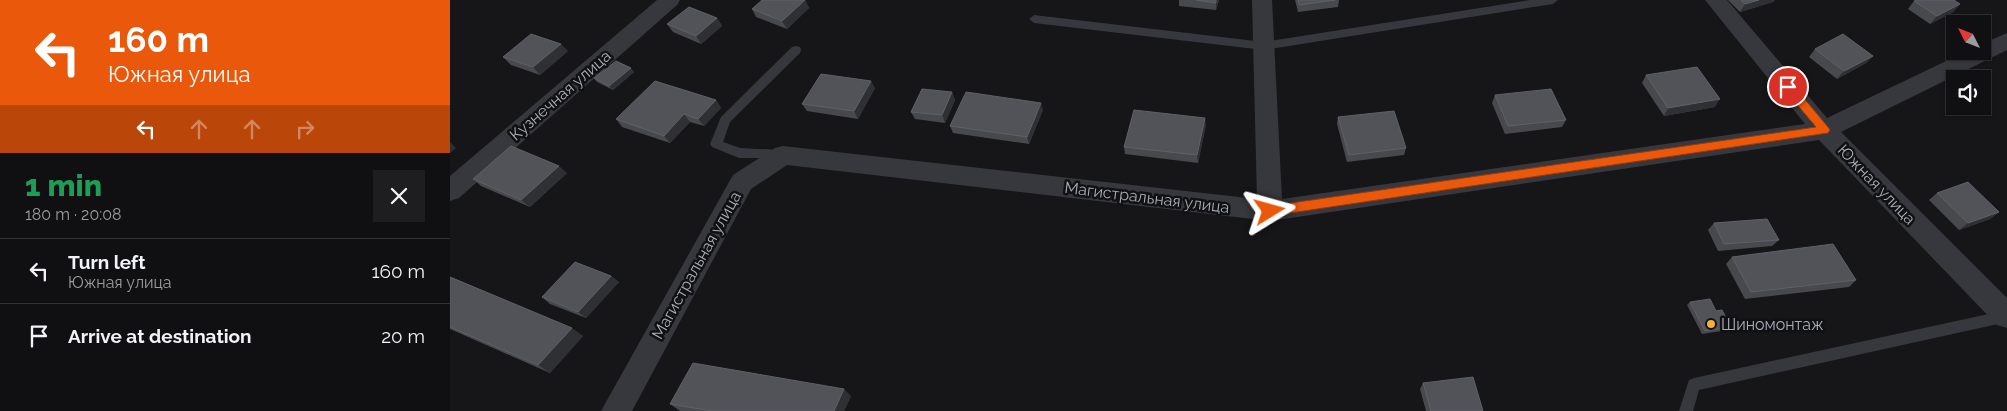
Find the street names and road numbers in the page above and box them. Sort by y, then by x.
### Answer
street label: Кузнечная улица [506,46,615,144]
street label: Южная улица [1834,140,1919,228]
street label: Магистральная улица [1063,178,1230,217]
street label: Магистральная улица [648,188,745,342]

